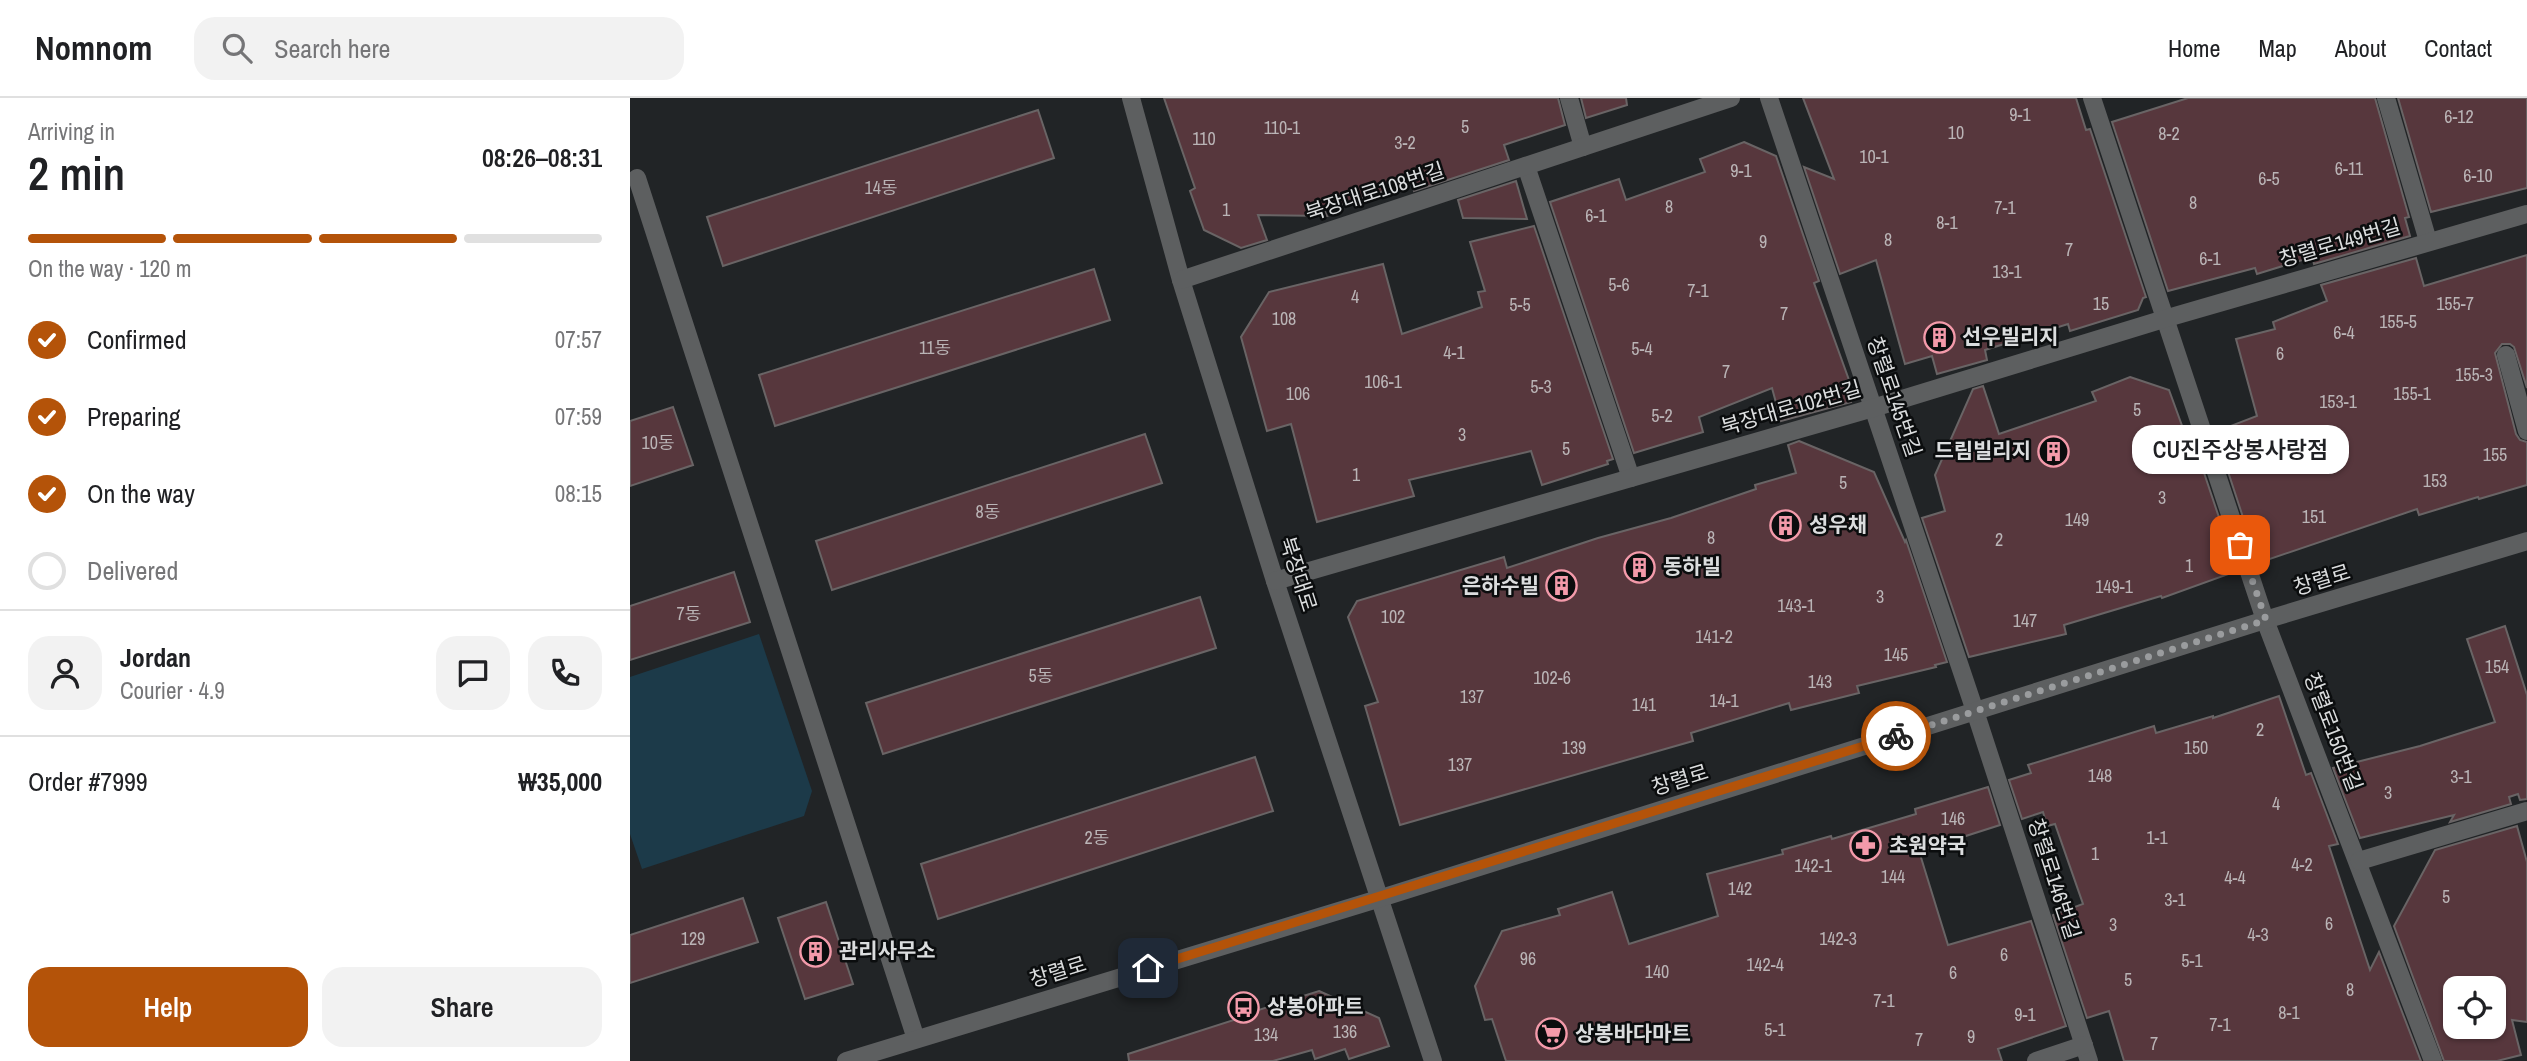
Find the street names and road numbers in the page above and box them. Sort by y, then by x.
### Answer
street label: 북장대로108번길 [1302,155,1448,228]
street label: 창렬로149번길 [2276,211,2404,274]
street label: 창렬로145번길 [1860,333,1929,461]
street label: 북장대로102번길 [1717,374,1864,441]
street label: 북장대로 [1273,533,1324,615]
street label: 창렬로 [2290,557,2354,602]
street label: 창렬로150번길 [2297,668,2369,796]
street label: 창렬로 [1648,757,1712,802]
street label: 창렬로146번길 [2021,815,2088,943]
street label: 창렬로 [1026,949,1090,994]

